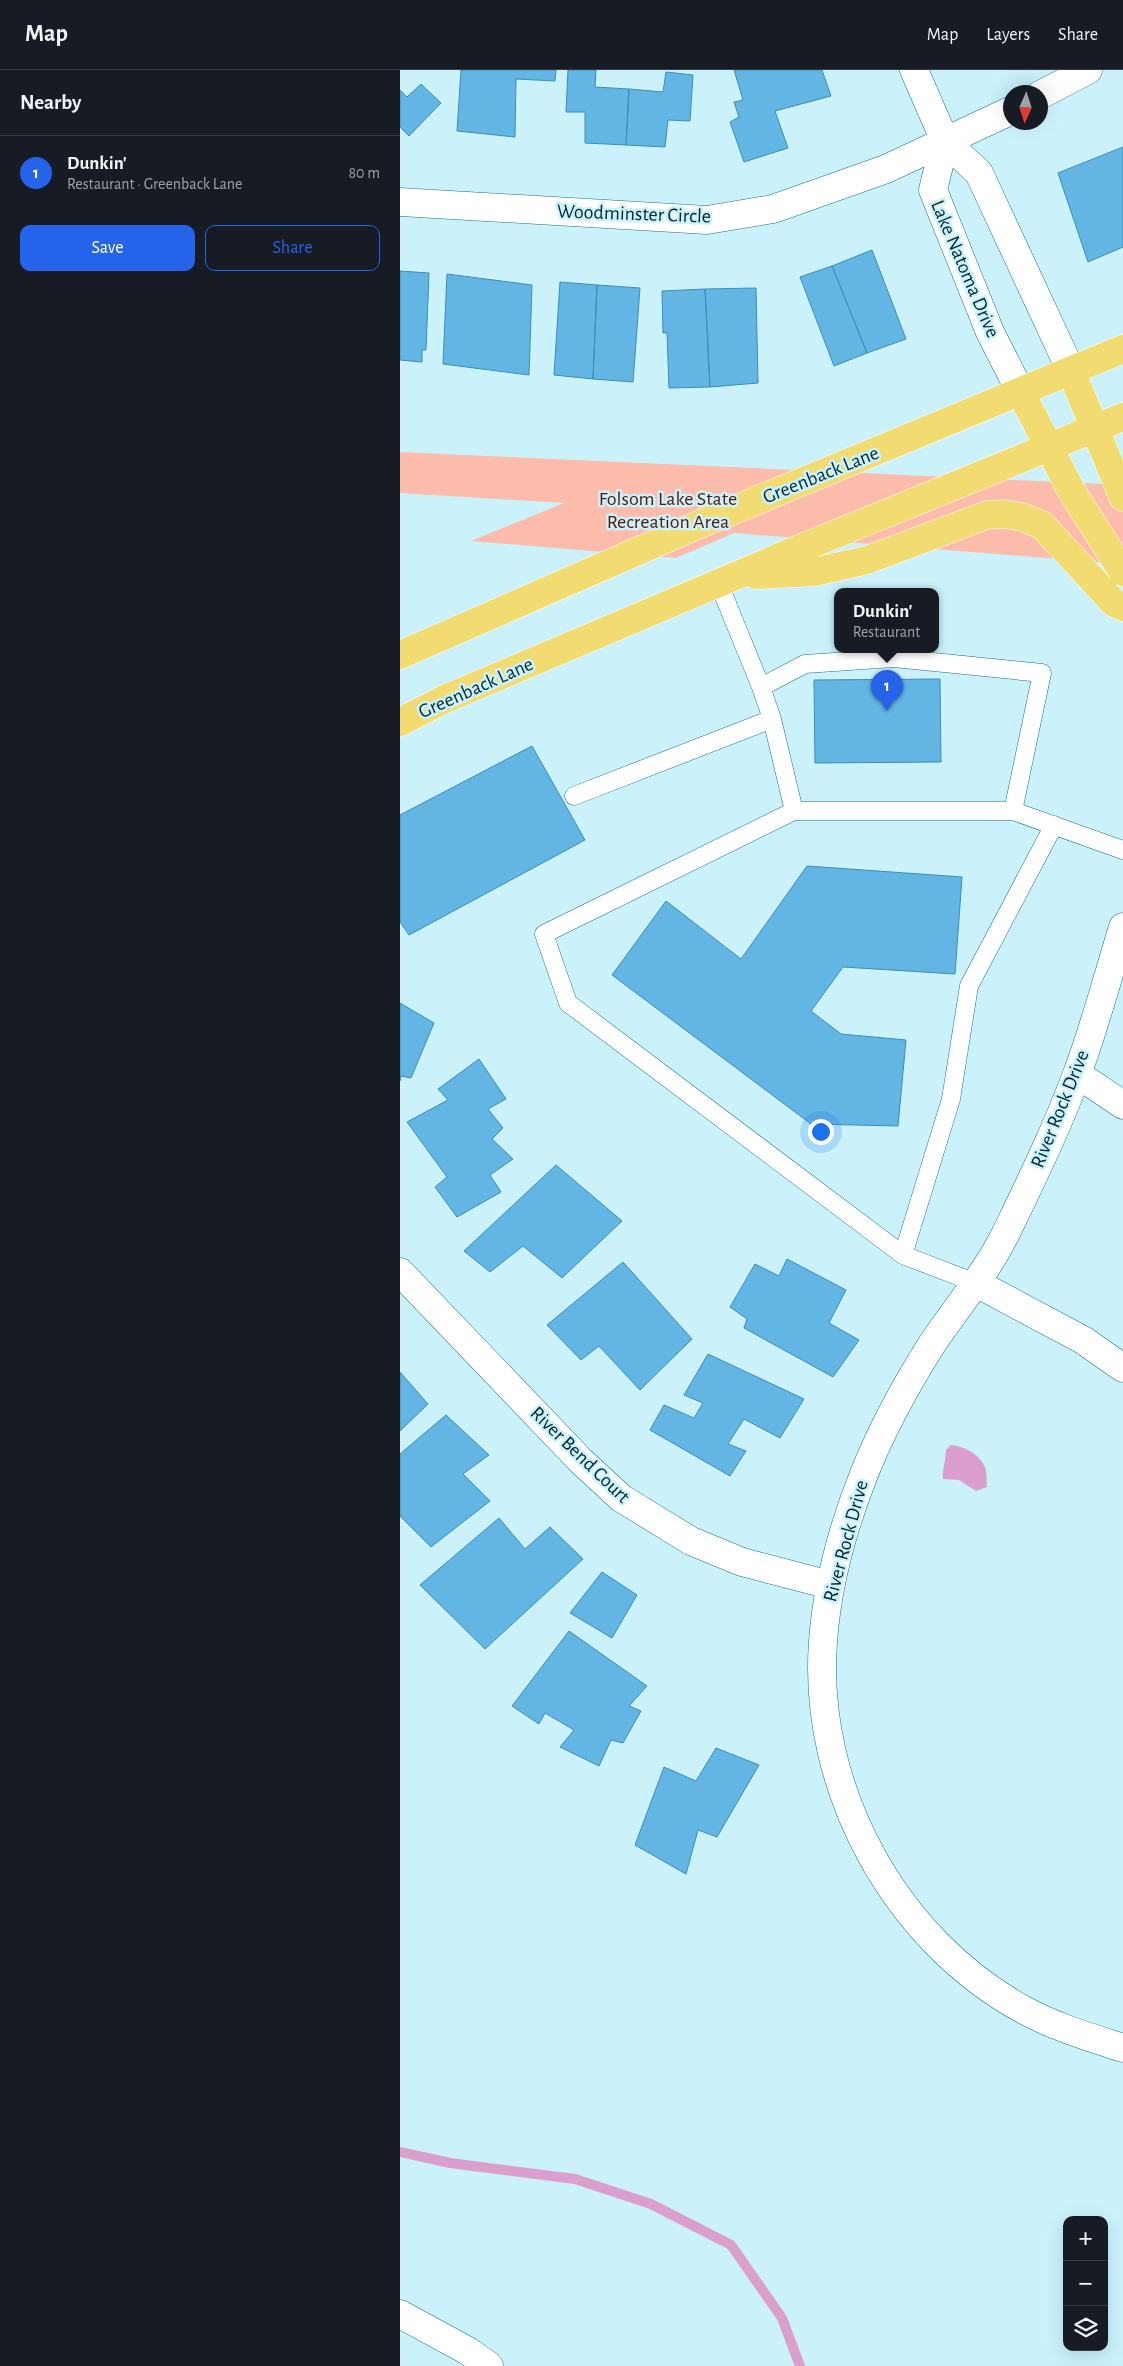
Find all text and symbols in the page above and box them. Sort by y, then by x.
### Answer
text: Map [25,22,68,46]
text: Map [927,26,958,44]
text: Layers [986,26,1030,44]
text: Share [1058,26,1098,44]
north arrow [1003,85,1048,130]
text: Nearby [20,92,81,113]
text: Dunkin' [67,154,127,173]
text: 1 [33,165,39,181]
text: 80 m [349,165,380,181]
text: Restaurant · Greenback Lane [67,176,242,192]
street label: Lake Natoma Drive [927,197,1003,341]
street label: Woodminster Circle [557,201,711,227]
button: Save [20,225,195,271]
button: Share [205,225,380,271]
street label: Greenback Lane [760,443,882,507]
park label: Folsom Lake State Recreation Area [599,489,737,532]
popup [834,588,939,653]
text: Dunkin' [853,602,912,621]
text: Restaurant [853,624,920,640]
street label: Greenback Lane [416,654,536,722]
pin: 1 [871,670,903,711]
street label: River Rock Drive [1027,1047,1093,1171]
your location [808,1119,834,1145]
street label: River Bend Court [526,1403,634,1508]
street label: River Rock Drive [820,1478,872,1604]
map controls [1063,2216,1108,2351]
button: + [1063,2216,1108,2261]
button: − [1063,2261,1108,2306]
button: layers [1063,2306,1108,2351]

